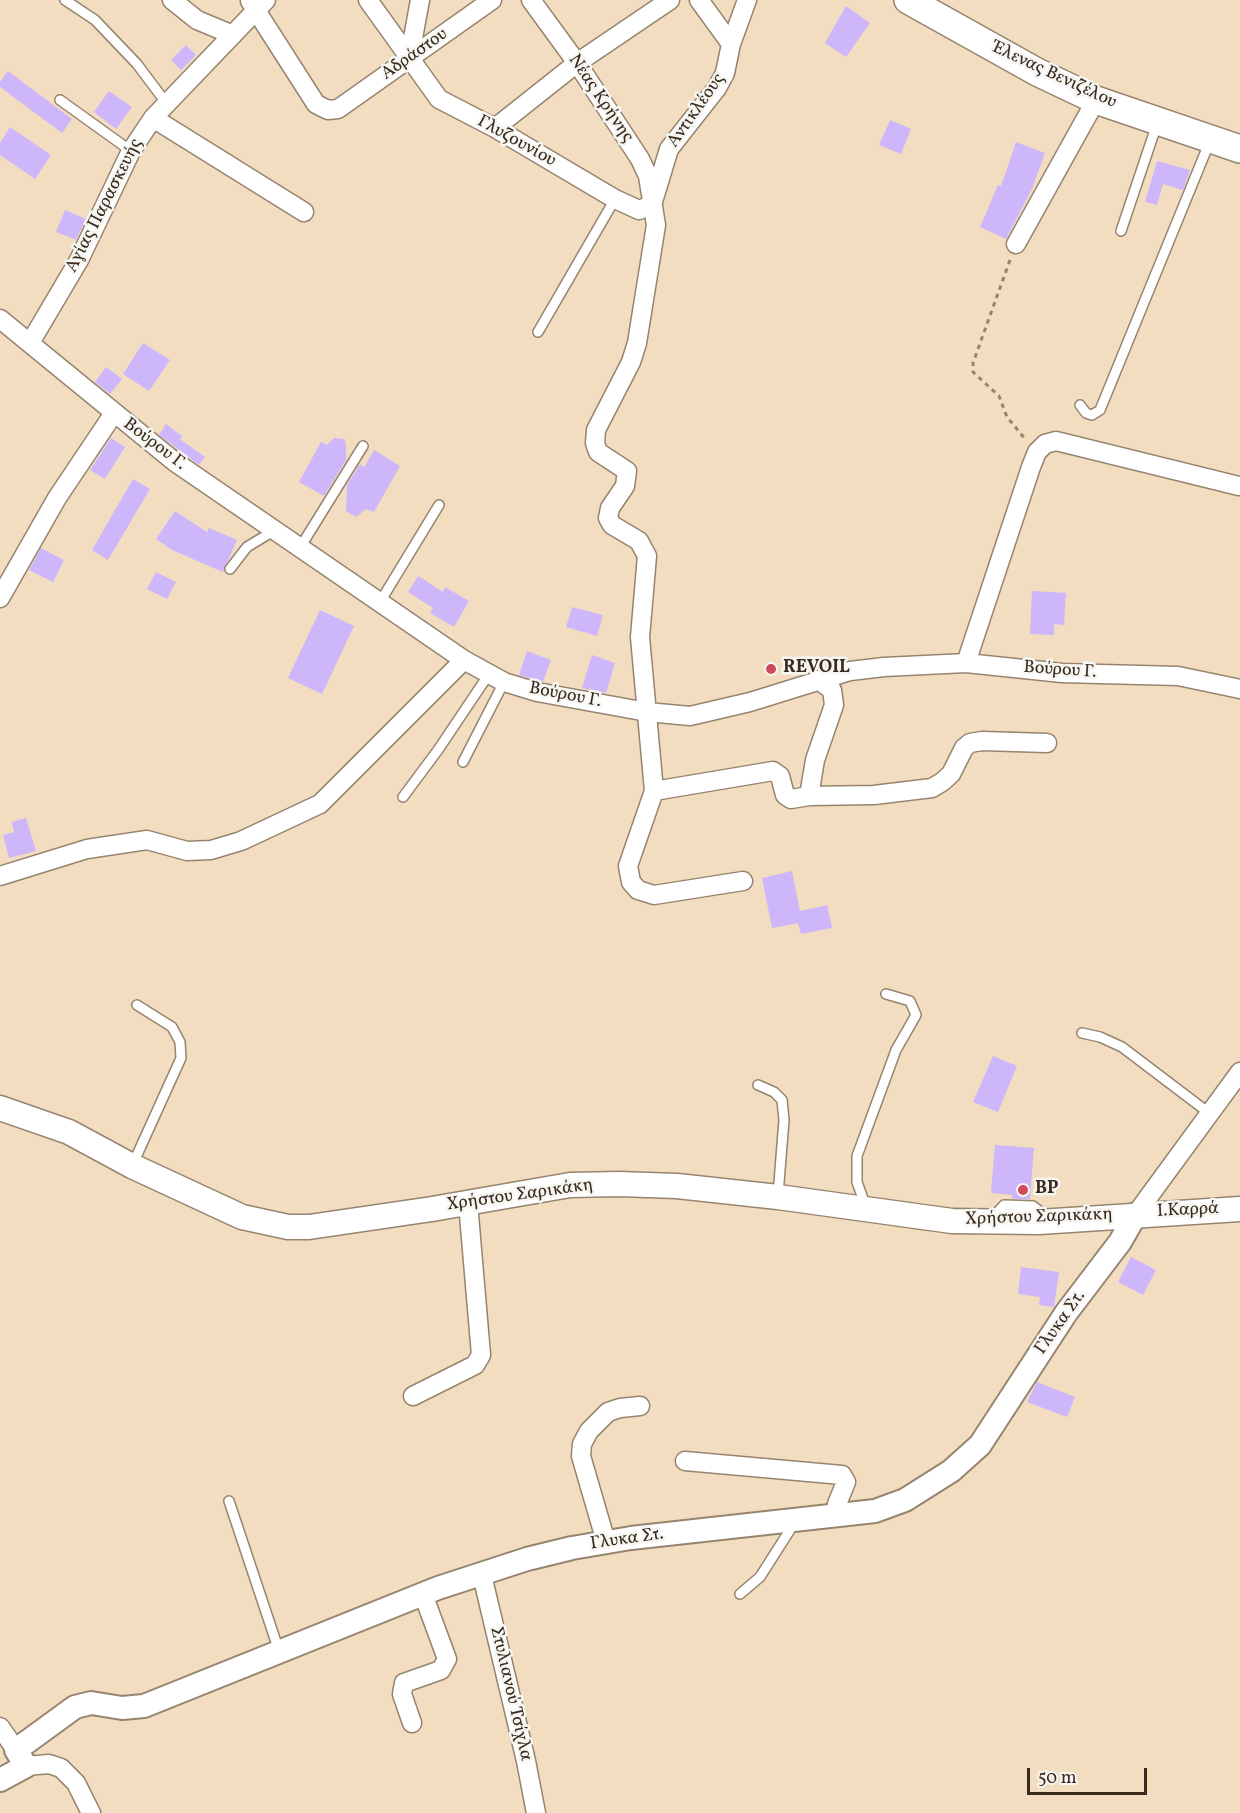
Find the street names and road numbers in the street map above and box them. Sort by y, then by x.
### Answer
street label: Αδράστου [378,24,452,86]
street label: Έλενας Βενιζέλου [988,38,1120,114]
street label: Νέας Κρήνης [563,51,637,147]
street label: Αντικλέους [664,70,730,152]
street label: Γλυζουνίου [473,111,559,173]
street label: Αγίας Παρασκευής [62,135,148,277]
street label: Βούρου Γ. [118,414,190,476]
street label: Βούρου Γ. [1023,658,1097,684]
street label: Βούρου Γ. [527,678,603,714]
street label: Χρήστου Σαρικάκη [445,1175,595,1217]
street label: Ι.Καρρά [1156,1199,1220,1223]
street label: Χρήστου Σαρικάκη [965,1205,1113,1231]
street label: Γλυκα Στ. [1031,1287,1091,1359]
street label: Γλυκα Στ. [589,1524,665,1556]
street label: Στυλιανού Τσίχλα [484,1625,536,1763]

